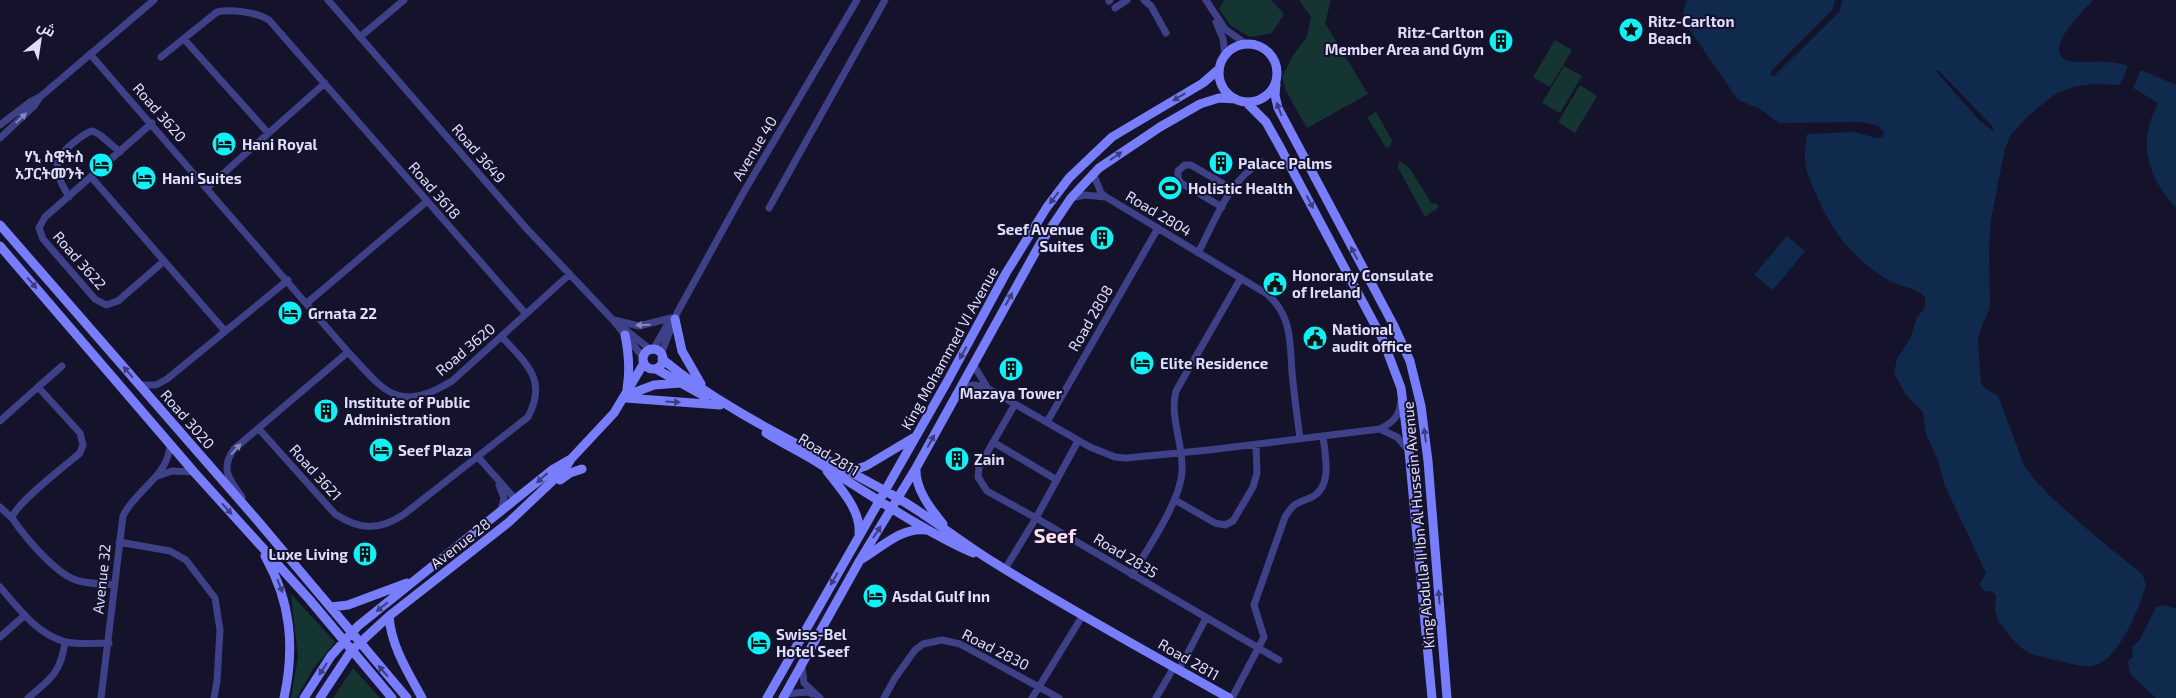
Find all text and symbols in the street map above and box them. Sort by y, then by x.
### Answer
place label: Ritz-Carlton Beach [1648,12,1734,47]
north arrow [15,15,65,65]
text: ش [34,16,59,41]
place icon: Ritz-Carlton Beach [1618,17,1644,43]
place label: Ritz-Carlton Member Area and Gym [1325,23,1484,59]
building icon: Ritz-Carlton Member Area and Gym [1488,28,1514,54]
street label: Road 3620 [129,79,191,145]
one-way arrow [1173,93,1186,102]
one-way arrow [1275,102,1283,116]
one-way arrow [15,112,27,124]
street label: Avenue 40 [728,113,780,183]
street label: Road 3649 [448,120,510,186]
hotel icon: Hani Royal [211,131,237,157]
place label: Hani Royal [242,135,318,154]
place label: ሃኒ ስዊትስ አፓርትመንት [15,147,85,182]
building icon: Palace Palms [1208,150,1234,176]
one-way arrow [1109,151,1123,161]
hotel icon: ሃኒ ስዊትስ አፓርትመንት [88,152,114,178]
place label: Palace Palms [1238,154,1332,172]
street label: Road 3618 [405,158,465,222]
hotel icon: Hani Suites [131,165,157,191]
place label: Hani Suites [162,169,242,187]
sports icon: Holistic Health [1157,175,1183,201]
place label: Holistic Health [1188,179,1293,197]
street label: Road 2804 [1123,186,1195,240]
one-way arrow [1049,191,1059,205]
one-way arrow [1305,195,1314,208]
place label: Seef Avenue Suites [997,220,1084,255]
building icon: Seef Avenue Suites [1089,225,1115,251]
street label: Road 3622 [50,227,110,293]
one-way arrow [1350,246,1358,260]
street label: King Mohammed VI Avenue [897,263,1001,433]
place label: Honorary Consulate of Ireland [1292,266,1433,301]
public building icon: Honorary Consulate of Ireland [1262,271,1288,297]
one-way arrow [26,276,37,289]
street label: Road 2808 [1064,282,1116,354]
one-way arrow [1005,292,1014,305]
hotel icon: Grnata 22 [277,300,303,326]
place label: Grnata 22 [308,304,377,322]
street label: Road 3620 [432,319,498,379]
place label: National audit office [1332,320,1412,355]
one-way arrow [634,321,650,329]
public building icon: National audit office [1302,325,1328,351]
one-way arrow [959,346,967,360]
hotel icon: Elite Residence [1129,350,1155,376]
place label: Elite Residence [1160,354,1268,372]
building icon: Mazaya Tower [998,356,1024,382]
one-way arrow [122,366,134,378]
place label: Mazaya Tower [960,384,1063,403]
street label: Road 3020 [157,386,219,452]
place label: Institute of Public Administration [344,393,471,428]
building icon: Institute of Public Administration [313,398,339,424]
one-way arrow [665,398,681,406]
street label: King Abdulla II Ibn Al Hussein Avenue [1398,401,1438,649]
one-way arrow [1421,427,1429,443]
street label: Road 2811 [795,429,863,479]
one-way arrow [927,434,935,448]
hotel icon: Seef Plaza [368,437,394,463]
street label: Road 3621 [286,440,346,504]
place label: Seef Plaza [398,441,472,459]
one-way arrow [230,443,242,455]
building icon: Zain [944,446,970,472]
place label: Zain [974,450,1005,468]
one-way arrow [537,472,549,484]
one-way arrow [221,502,233,514]
street label: Avenue 28 [426,514,494,572]
district label: Seef [1034,523,1077,547]
one-way arrow [873,526,882,539]
street label: Road 2835 [1091,529,1161,581]
building icon: Luxe Living [352,541,378,567]
street label: Avenue 32 [88,543,114,615]
place label: Luxe Living [269,545,348,563]
one-way arrow [830,572,839,585]
one-way arrow [276,579,284,594]
hotel icon: Asdal Gulf Inn [862,583,888,609]
place label: Asdal Gulf Inn [892,587,990,605]
one-way arrow [1435,589,1443,605]
one-way arrow [376,601,389,612]
street label: Road 2830 [959,624,1033,674]
place label: Swiss-Bel Hotel Seef [776,625,850,660]
hotel icon: Swiss-Bel Hotel Seef [746,630,772,656]
street label: Road 2811 [1155,634,1223,684]
one-way arrow [318,662,328,675]
one-way arrow [377,665,389,677]

